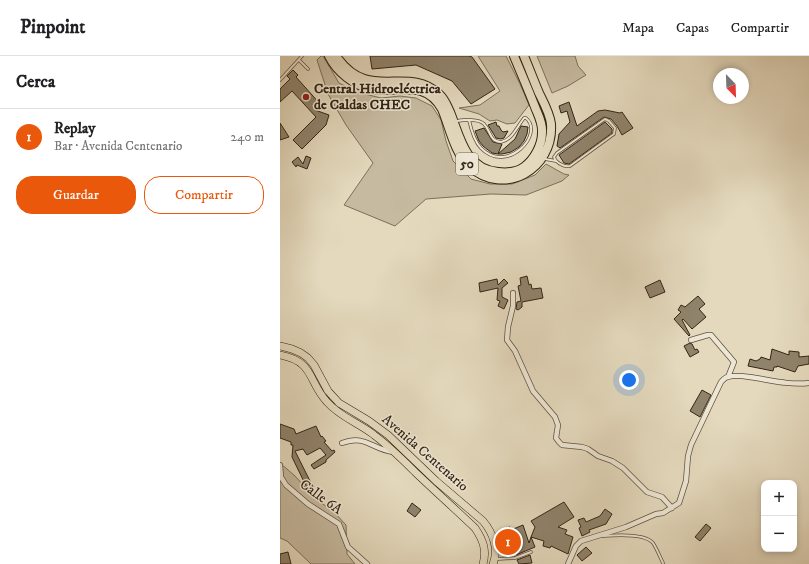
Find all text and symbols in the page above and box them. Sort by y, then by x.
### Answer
text: Pinpoint [20,16,85,39]
text: Mapa [622,19,654,37]
text: Capas [676,19,709,37]
text: Compartir [731,19,789,37]
north arrow [713,68,749,104]
text: Cerca [16,71,55,93]
place label: Central Hidroeléctrica de Caldas CHEC [314,80,442,114]
marker: Central Hidroeléctrica de Caldas CHEC [301,92,311,102]
text: Replay [54,119,95,138]
text: 1 [27,129,31,145]
text: 240 m [231,129,264,145]
text: Bar · Avenida Centenario [54,138,182,154]
road number: 50 [456,153,478,175]
button: Guardar [16,176,136,214]
button: Compartir [144,176,264,214]
your location [619,370,639,390]
street label: Avenida Centenario [378,410,472,496]
street label: Calle 6A [296,475,347,519]
map controls [761,480,797,552]
button: + [761,480,797,516]
button: − [761,516,797,552]
pin: 1 [495,527,521,557]

